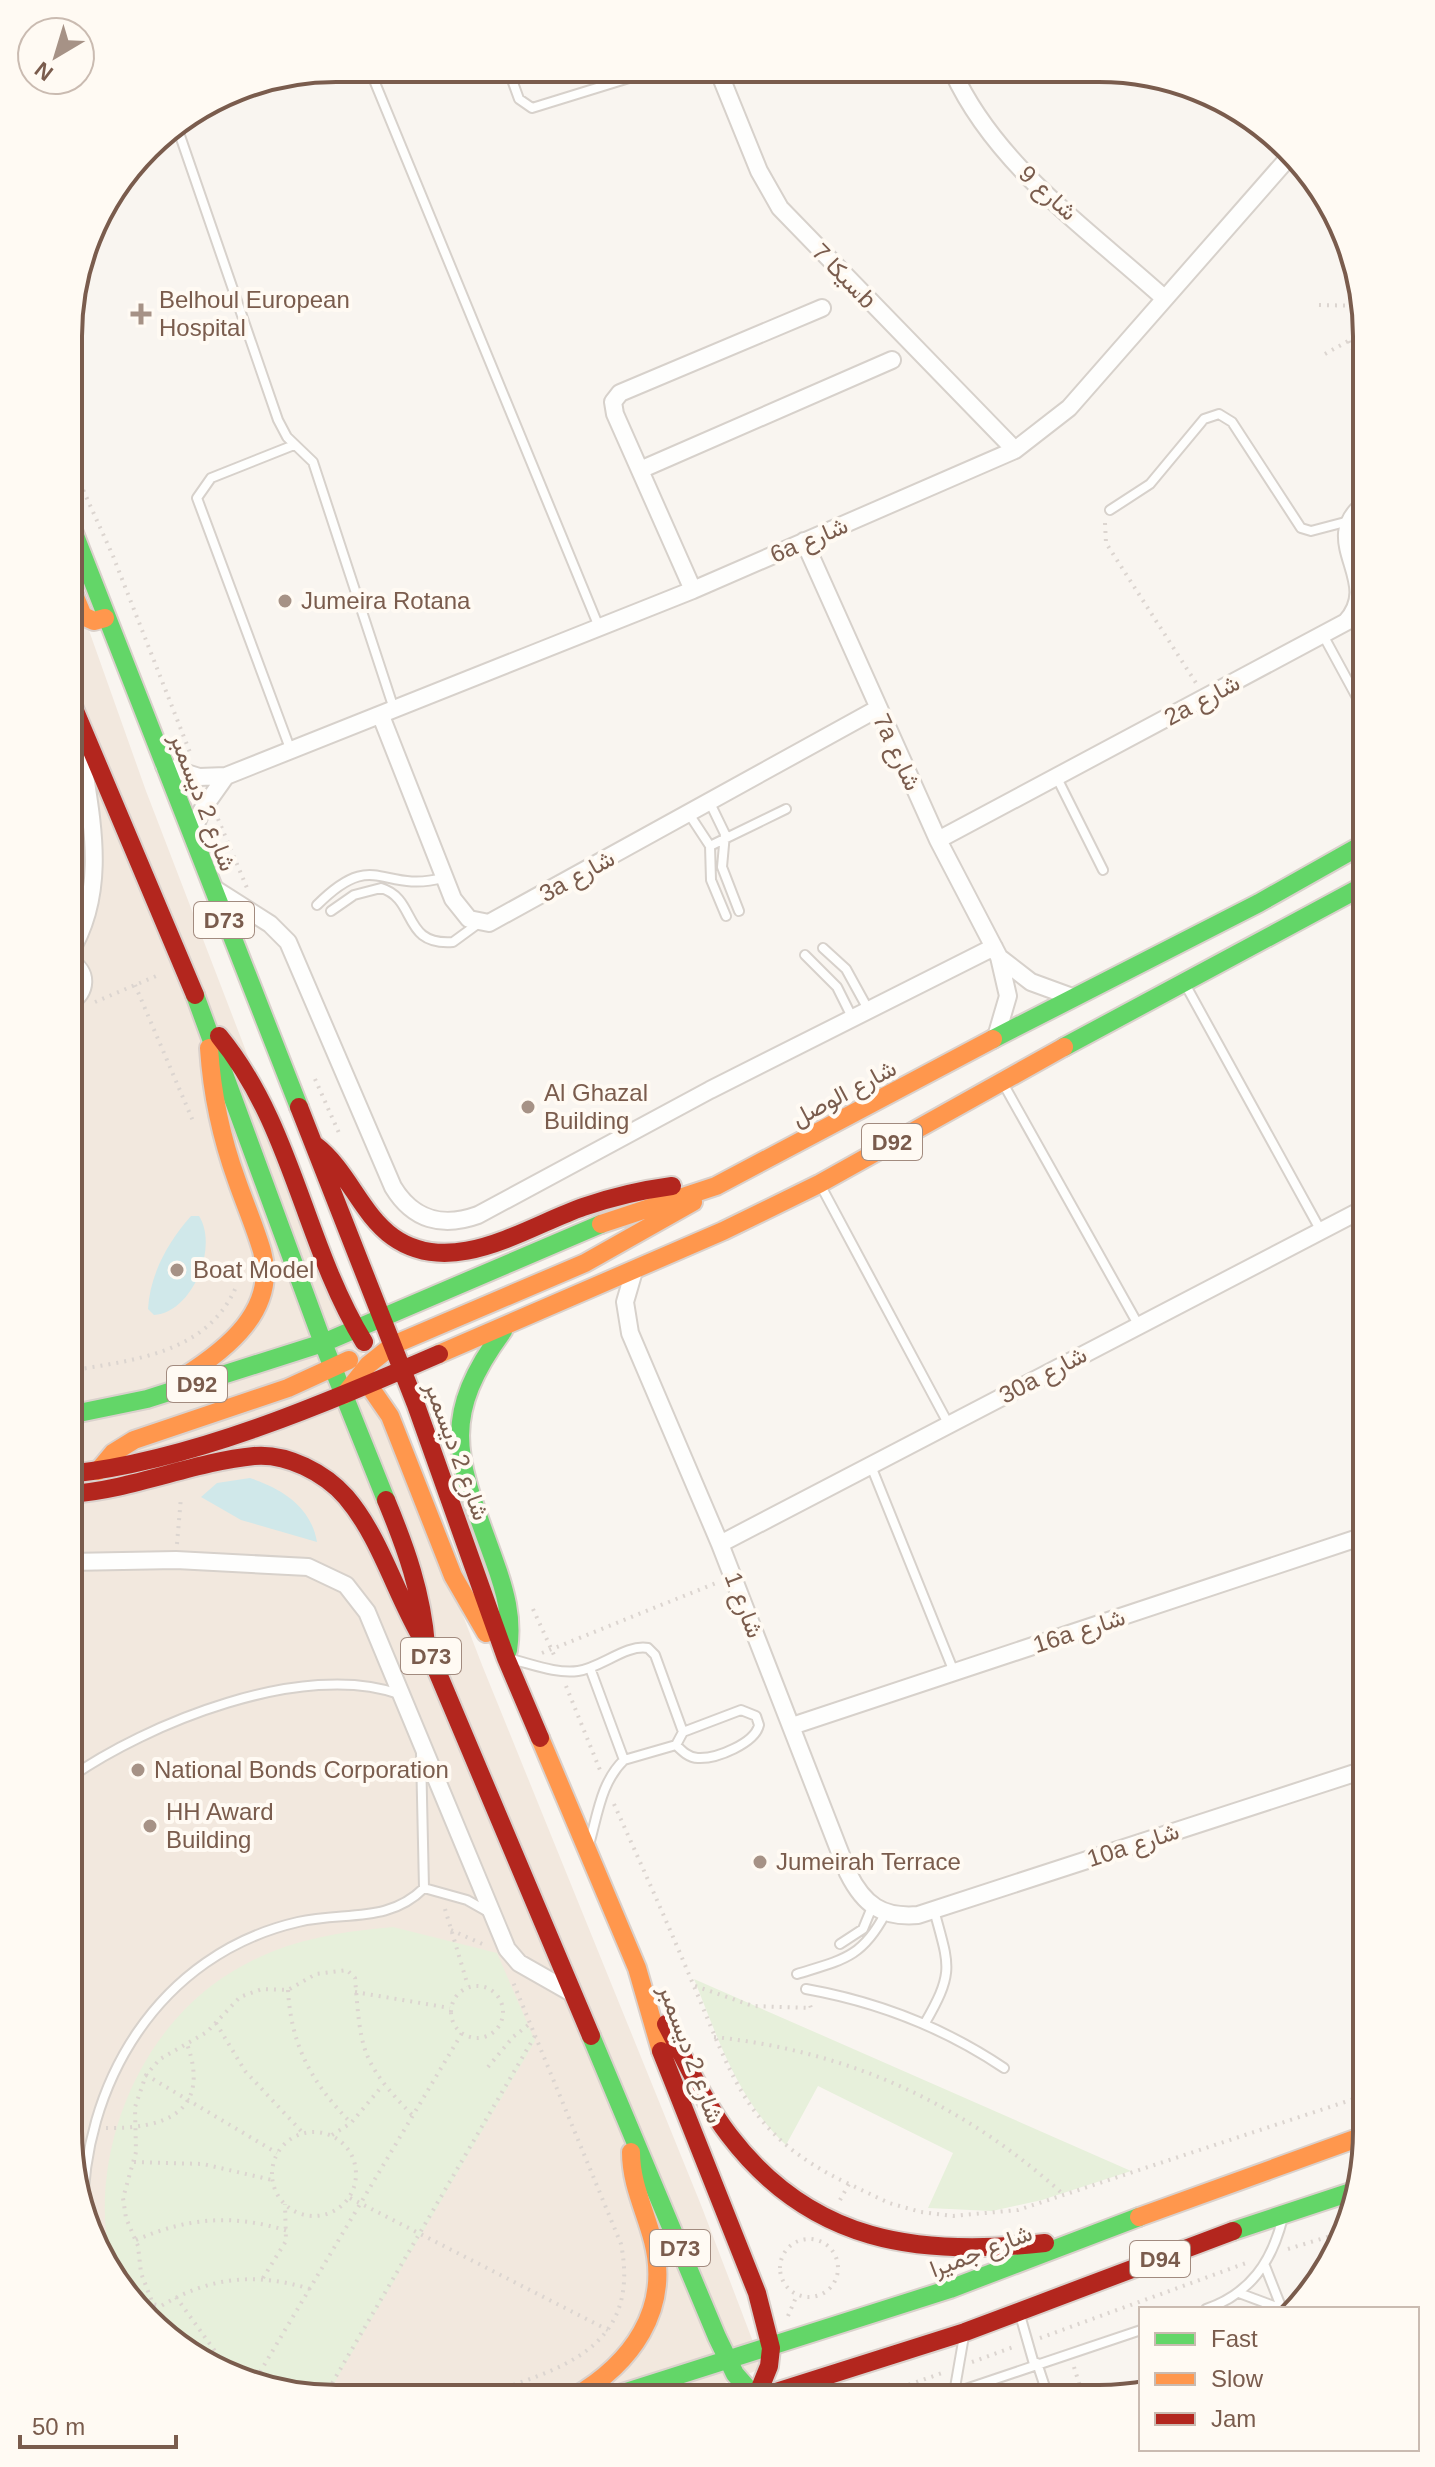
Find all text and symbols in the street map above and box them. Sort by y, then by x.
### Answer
north arrow [16,16,96,96]
text: N [30,57,58,86]
street label: شارع 9 [1012,160,1083,228]
street label: سيكا 7b [806,238,882,314]
place label: Belhoul European Hospital [159,286,350,341]
marker: Belhoul European Hospital [130,303,152,325]
street label: 6a شارع [766,511,853,571]
place label: Jumeira Rotana [301,587,471,614]
marker: Jumeira Rotana [276,592,294,610]
street label: 2a شارع [1159,668,1246,733]
street label: 7a شارع [865,709,927,796]
street label: شارع 2 ديسمبر [162,728,242,876]
street label: 3a شارع [535,844,620,910]
road number: D73 [194,902,254,938]
street label: شارع الوصل [787,1054,902,1134]
place label: Al Ghazal Building [544,1079,648,1134]
marker: Al Ghazal Building [519,1098,537,1116]
road number: D92 [862,1124,922,1160]
place label: Boat Model [193,1256,314,1283]
marker: Boat Model [168,1261,186,1279]
street label: 30a شارع [994,1340,1092,1411]
road number: D92 [167,1366,227,1402]
street label: شارع 2 ديسمبر [417,1377,495,1525]
street label: شارع 1 [717,1568,769,1643]
street label: 16a شارع [1029,1603,1129,1661]
road number: D73 [401,1638,461,1674]
place label: National Bonds Corporation [154,1756,449,1783]
marker: National Bonds Corporation [129,1761,147,1779]
place label: HH Award Building [166,1798,274,1853]
marker: HH Award Building [141,1817,159,1835]
street label: 10a شارع [1083,1817,1183,1875]
place label: Jumeirah Terrace [776,1848,961,1875]
marker: Jumeirah Terrace [751,1853,769,1871]
street label: شارع 2 ديسمبر [651,1980,729,2128]
street label: شارع جميرا [926,2219,1037,2285]
road number: D73 [650,2230,710,2266]
road number: D94 [1130,2241,1190,2277]
legend [1139,2307,1419,2451]
text: Fast [1211,2325,1258,2352]
text: Slow [1211,2365,1264,2392]
scale bar [20,2399,176,2449]
text: Jam [1211,2405,1256,2432]
text: 50 m [32,2413,85,2440]

